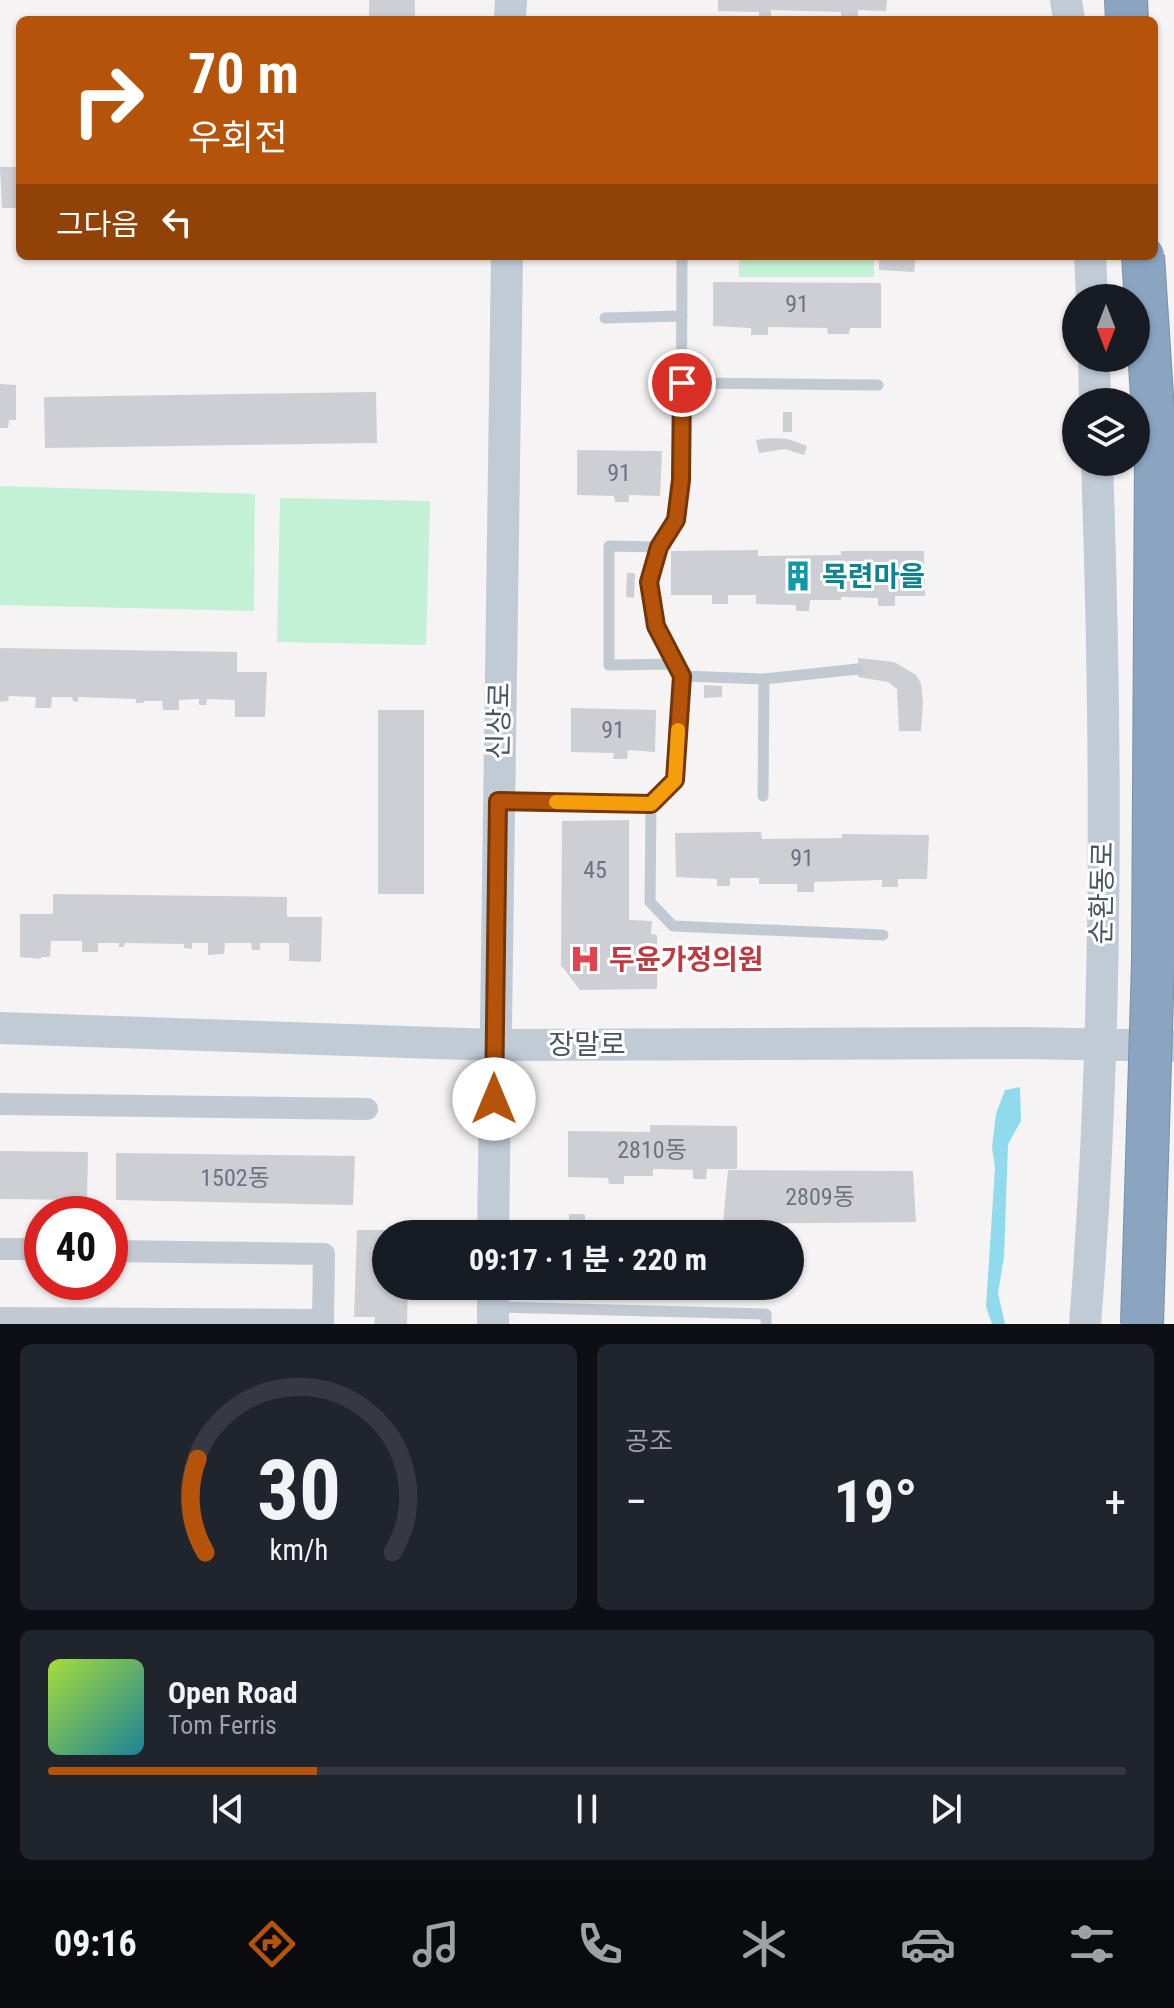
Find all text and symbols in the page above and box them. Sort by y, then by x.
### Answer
text: 70 m [188,41,299,107]
icon: right [56,48,160,152]
text: 우회전 [188,117,287,159]
icon: left [155,200,199,244]
text: 그다음 [56,207,139,242]
north arrow [1062,284,1150,372]
map controls [1062,284,1150,476]
house number: 91 [785,290,809,318]
pin [648,349,716,417]
icon: arrive [660,361,704,405]
button: layers [1062,388,1150,476]
house number: 91 [607,459,631,487]
building icon: 목련마을 [781,559,815,593]
place label: 목련마을 [822,560,925,593]
street label: 신상로 [482,682,516,760]
house number: 91 [601,716,625,744]
street label: 순환동로 [1085,841,1119,945]
house number: 91 [790,844,814,872]
house number: 45 [583,856,607,884]
hospital icon: 두윤가정의원 [568,942,602,976]
place label: 두윤가정의원 [609,943,764,976]
street label: 장말로 [548,1028,626,1061]
position arrow [452,1057,536,1141]
house number: 2810동 [617,1136,687,1164]
house number: 1502동 [200,1164,270,1192]
house number: 2809동 [785,1183,855,1211]
speed limit sign: 40 [24,1196,128,1300]
text: 09:17 · 1 분 · 220 m [469,1242,707,1277]
text: 공조 [625,1426,673,1456]
text: 30 [256,1442,341,1539]
text: 19° [834,1466,918,1537]
text: − [625,1476,647,1528]
text: + [1104,1476,1126,1528]
text: km/h [269,1533,328,1567]
text: Open Road [168,1675,298,1710]
text: Tom Ferris [168,1710,277,1740]
icon: previous [206,1787,250,1831]
icon: pause [565,1787,609,1831]
icon: next [924,1787,968,1831]
icon: directions [244,1916,300,1972]
icon: music [408,1916,464,1972]
icon: phone [572,1916,628,1972]
icon: climate [736,1916,792,1972]
icon: car [900,1916,956,1972]
icon: filters [1064,1916,1120,1972]
text: 09:16 [54,1923,137,1965]

